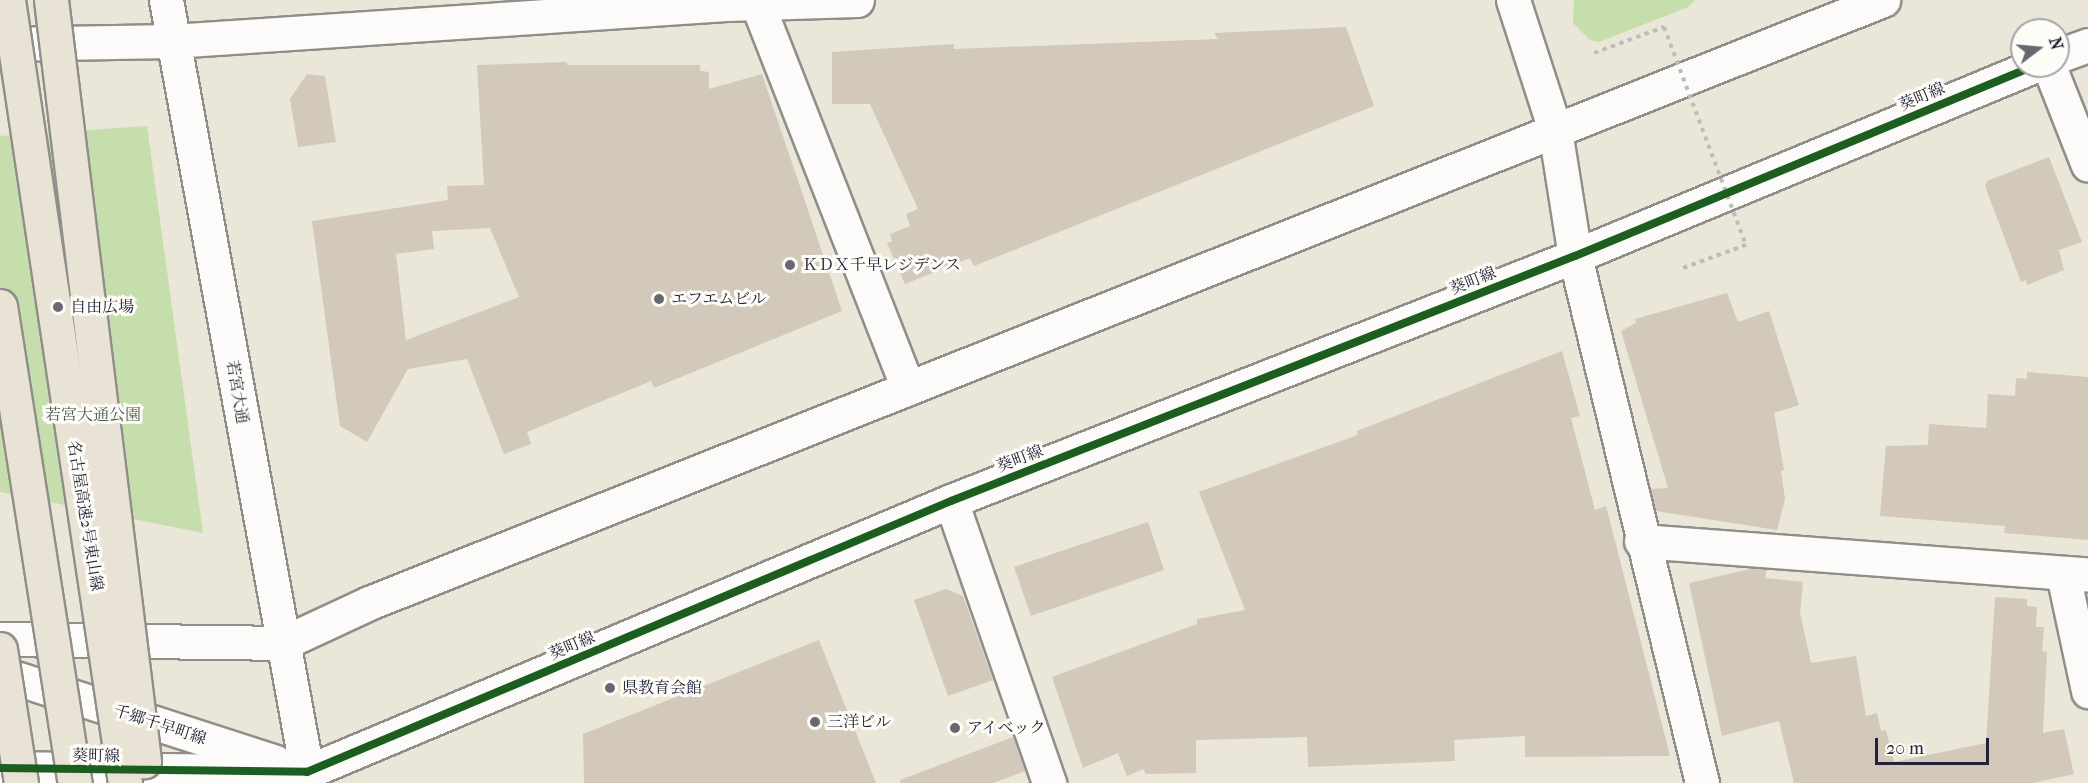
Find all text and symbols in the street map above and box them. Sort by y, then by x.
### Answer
north arrow [2010,18,2070,78]
text: N [2045,35,2067,52]
street label: 葵町線 [1896,79,1948,115]
place label: ＫＤＸ千早レジデンス [802,255,962,275]
marker: ＫＤＸ千早レジデンス [783,258,797,272]
street label: 葵町線 [1447,263,1499,299]
place label: エフエムビル [671,289,767,309]
marker: エフエムビル [652,292,666,306]
place label: 自由広場 [70,297,134,317]
marker: 自由広場 [51,300,65,314]
street label: 若宮大通 [222,359,252,425]
park label: 若宮大通公園 [45,405,141,425]
street label: 名古屋高速2号東山線 [64,439,106,593]
street label: 葵町線 [994,441,1046,477]
street label: 葵町線 [546,628,598,664]
place label: 県教育会館 [622,678,702,698]
marker: 県教育会館 [603,681,617,695]
street label: 千郷千早町線 [111,701,209,749]
place label: 三洋ビル [827,712,891,732]
marker: 三洋ビル [808,715,822,729]
place label: アイベック [967,718,1047,738]
marker: アイベック [948,721,962,735]
scale bar [1878,726,1992,764]
text: 20 m [1886,738,1924,759]
street label: 葵町線 [72,746,120,766]

